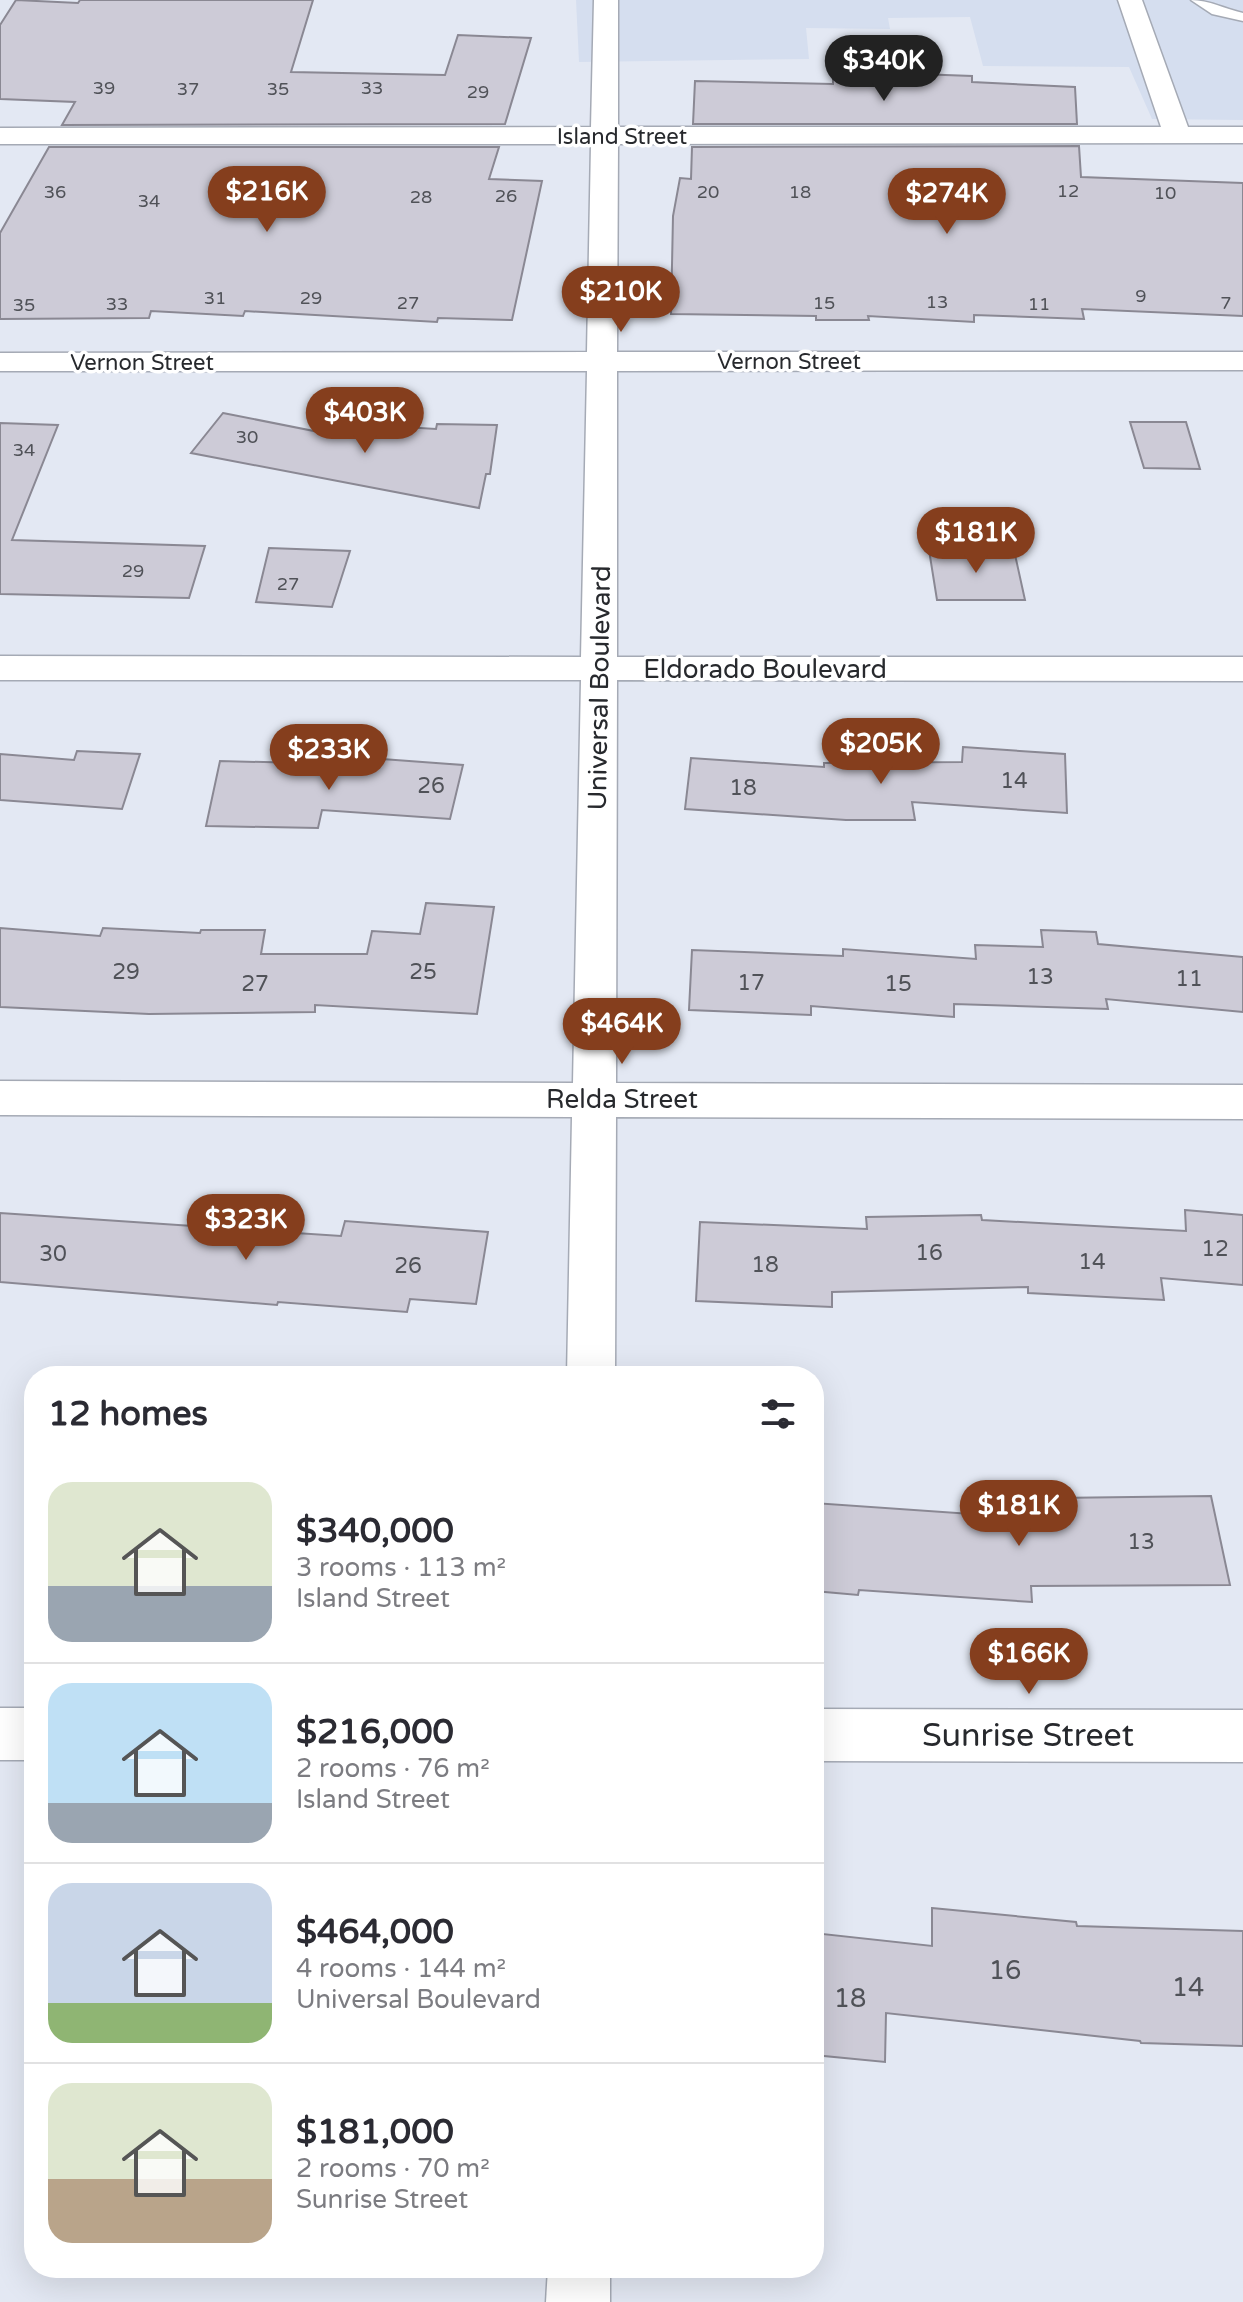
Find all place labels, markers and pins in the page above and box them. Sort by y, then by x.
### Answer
pin: $340K [828,35,940,103]
pin: $216K [211,166,323,234]
pin: $274K [891,168,1003,236]
pin: $210K [565,266,677,334]
pin: $403K [309,387,421,455]
pin: $181K [920,507,1032,575]
pin: $205K [825,718,937,786]
pin: $233K [273,724,385,792]
pin: $464K [566,998,678,1066]
pin: $323K [190,1194,302,1262]
pin: $181K [963,1480,1075,1548]
pin: $166K [973,1628,1085,1696]

